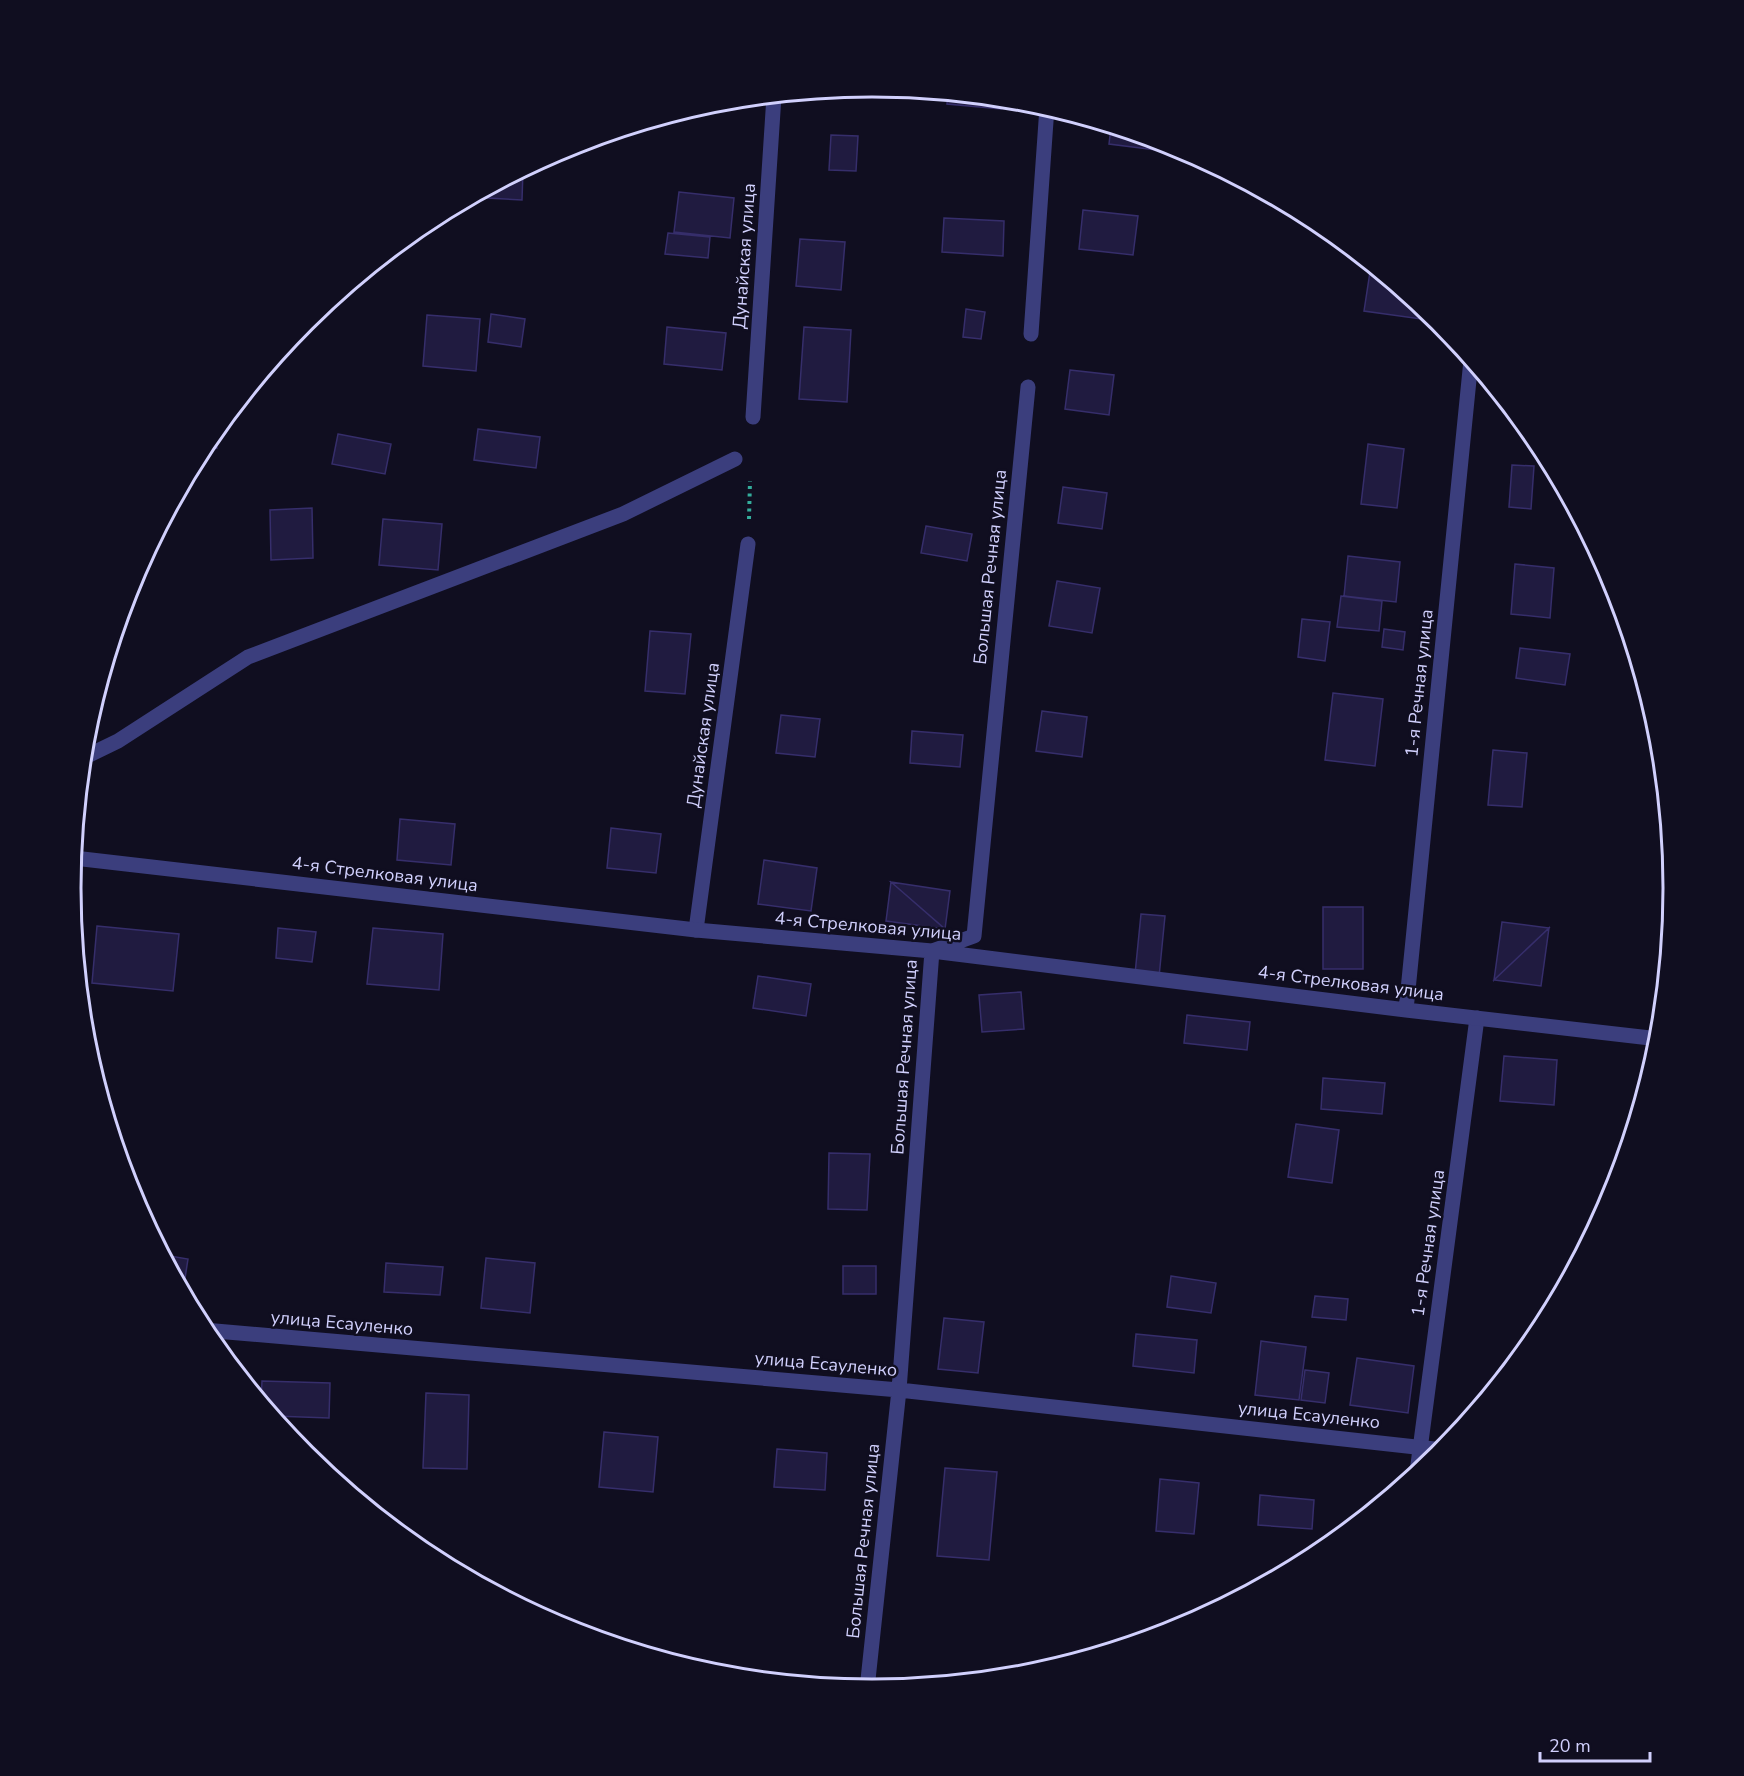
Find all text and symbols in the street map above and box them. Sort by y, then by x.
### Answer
street label: Дунайская улица [727,182,761,330]
street label: Большая Речная улица [968,468,1012,666]
street label: 1-я Речная улица [1399,608,1439,758]
street label: Дунайская улица [681,661,725,809]
street label: 4-я Стрелковая улица [291,851,479,897]
street label: 4-я Стрелковая улица [774,906,962,946]
street label: Большая Речная улица [885,958,923,1156]
street label: 4-я Стрелковая улица [1257,960,1445,1006]
street label: 1-я Речная улица [1406,1168,1450,1318]
street label: улица Есауленко [270,1305,414,1341]
street label: улица Есауленко [754,1346,898,1382]
street label: улица Есауленко [1237,1396,1381,1434]
street label: Большая Речная улица [841,1442,885,1640]
scale bar [1540,1725,1650,1763]
text: 20 m [1549,1734,1591,1758]

